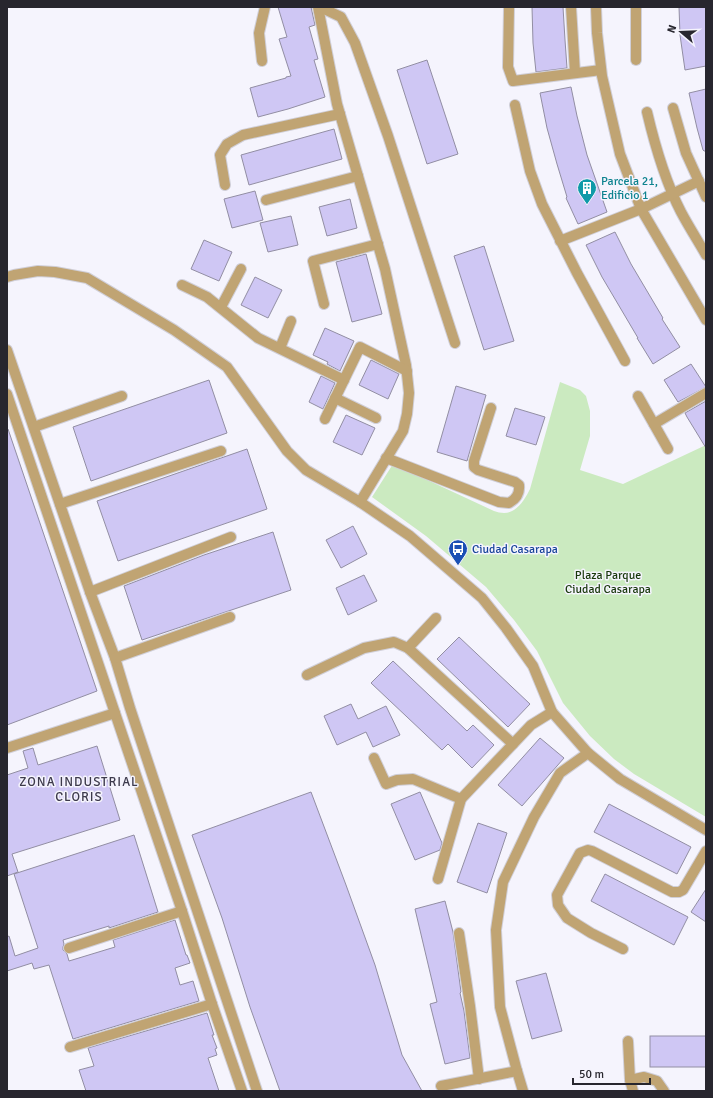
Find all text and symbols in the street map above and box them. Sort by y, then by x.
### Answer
north arrow [661,12,701,52]
text: N [665,23,679,35]
place label: Parcela 21, Edificio 1 [601,174,658,203]
building icon: Parcela 21, Edificio 1 [576,177,598,205]
bus stop icon: Ciudad Casarapa [447,538,469,566]
place label: Ciudad Casarapa [472,542,558,557]
park label: Plaza Parque Ciudad Casarapa [565,568,651,597]
district label: ZONA INDUSTRIAL CLORIS [19,774,139,805]
scale bar [573,1060,650,1086]
text: 50 m [579,1067,604,1082]

